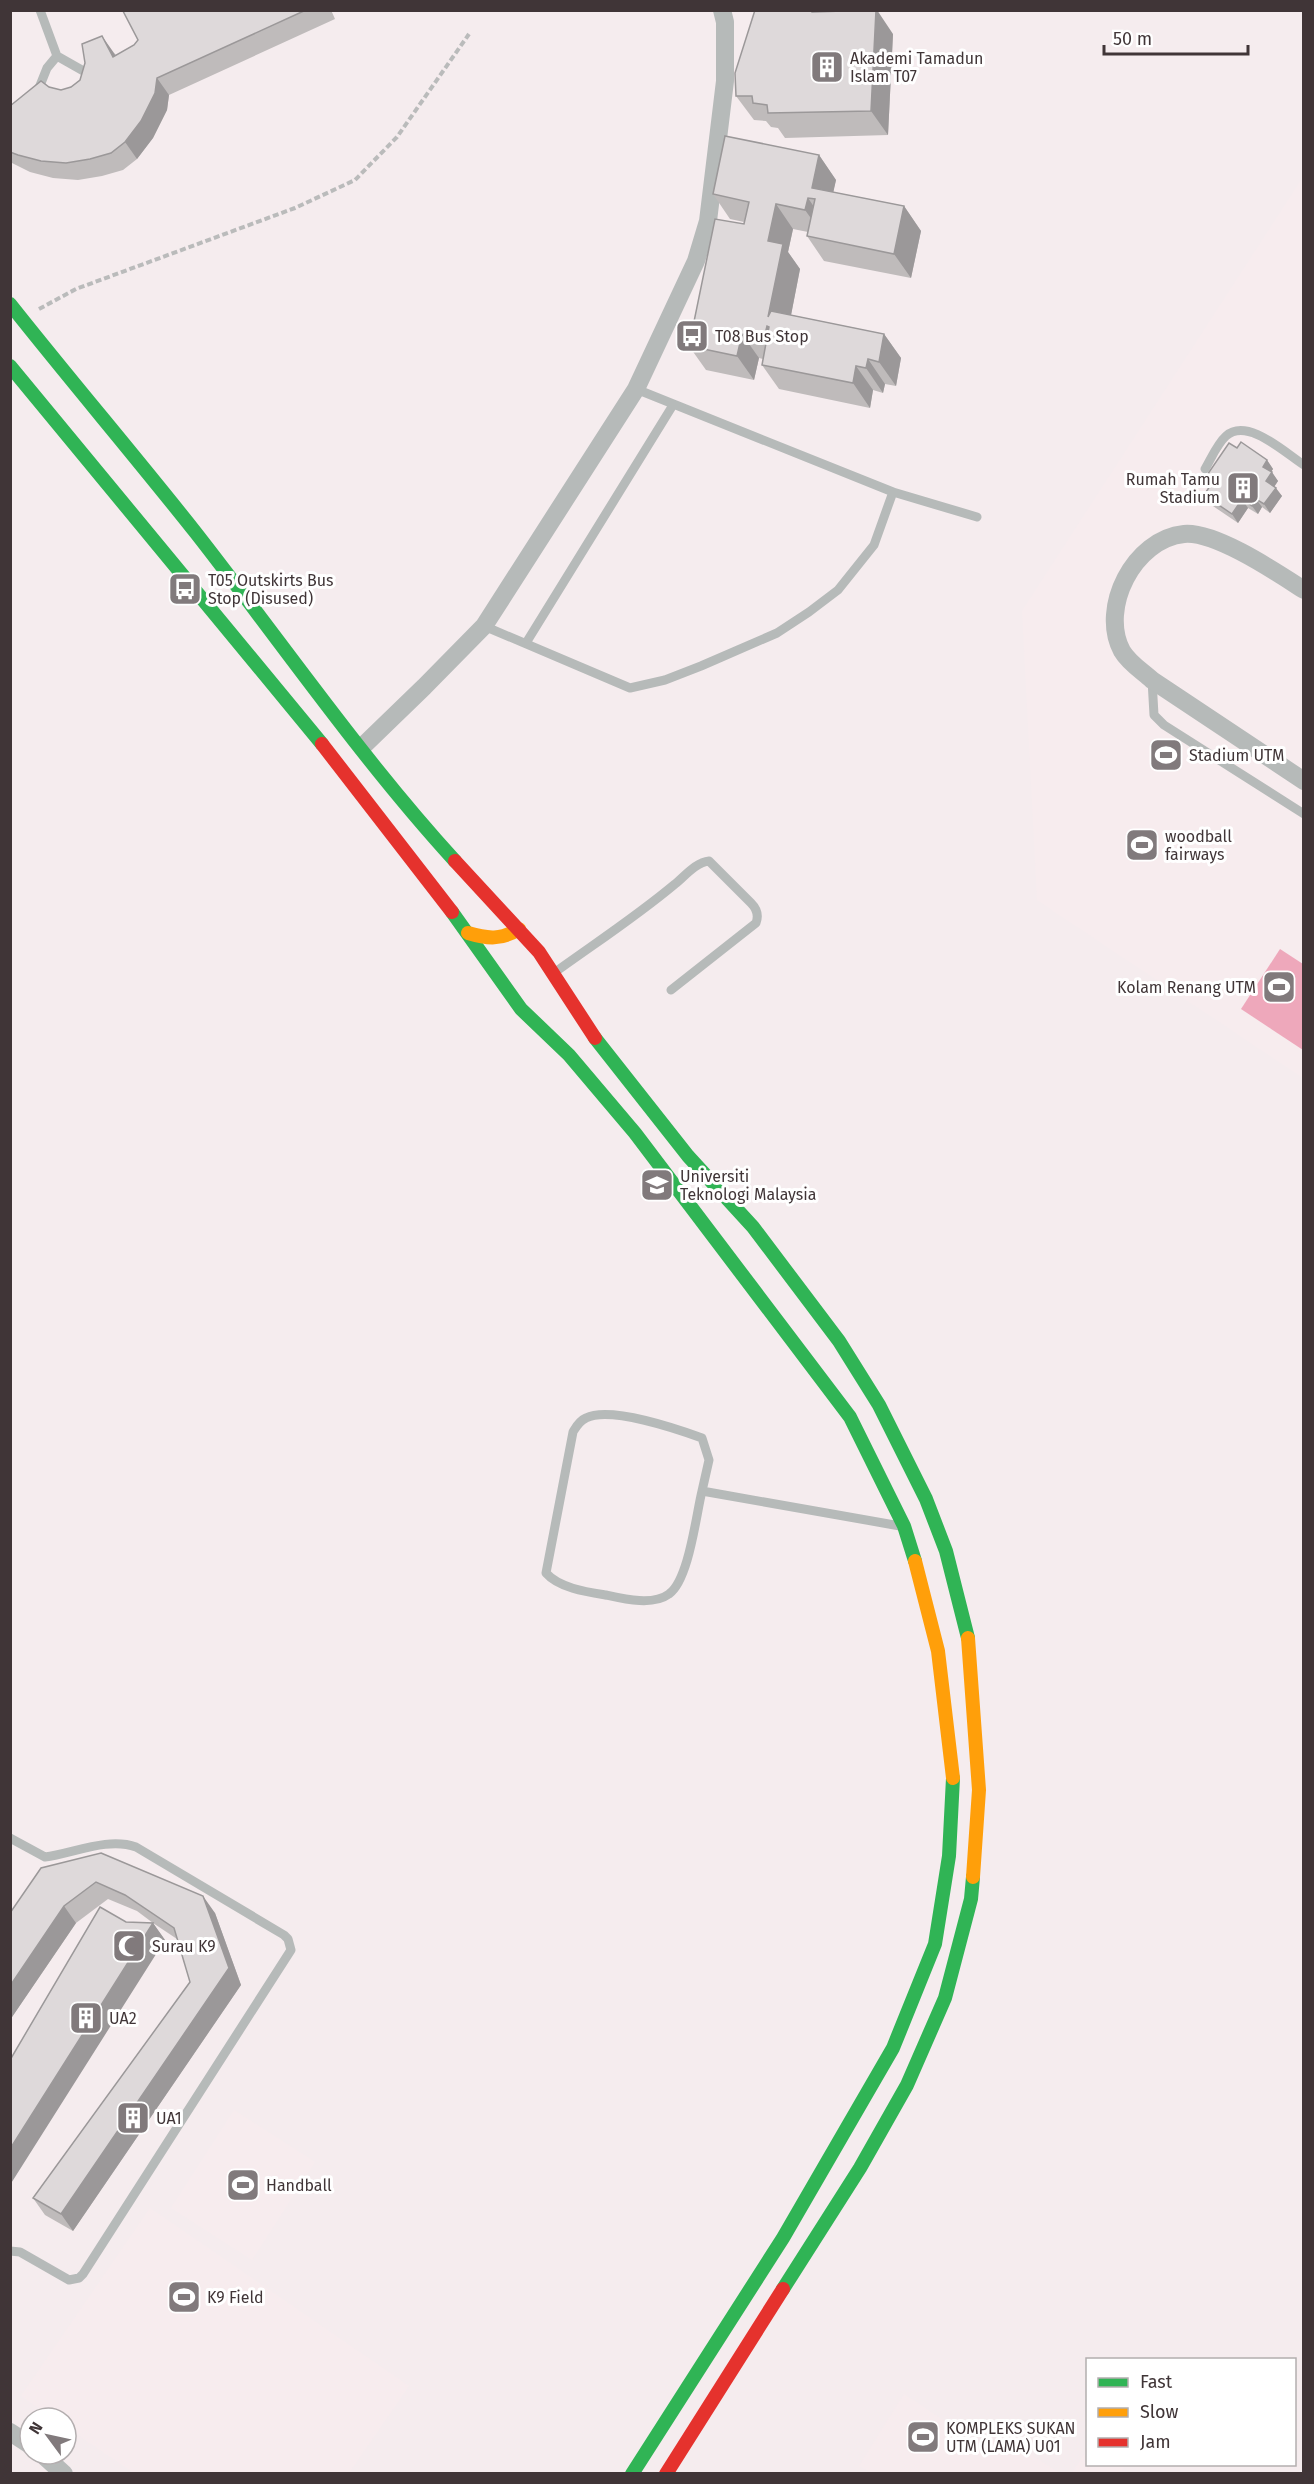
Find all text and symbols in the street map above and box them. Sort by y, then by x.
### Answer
scale bar [1104,18,1248,56]
text: 50 m [1113,28,1152,50]
building icon: Akademi Tamadun Islam T07 [809,49,845,85]
place label: Akademi Tamadun Islam T07 [850,49,983,86]
bus stop icon: T08 Bus Stop [674,318,710,354]
place label: T08 Bus Stop [715,327,809,346]
place label: Rumah Tamu Stadium [1126,470,1220,507]
building icon: Rumah Tamu Stadium [1225,470,1261,506]
bus stop icon: T05 Outskirts Bus Stop (Disused) [167,571,203,607]
place label: T05 Outskirts Bus Stop (Disused) [208,571,334,608]
sports icon: Stadium UTM [1148,737,1184,773]
place label: Stadium UTM [1189,746,1284,765]
sports icon: woodball fairways [1124,827,1160,863]
place label: woodball fairways [1165,827,1232,864]
sports icon: Kolam Renang UTM [1261,969,1297,1005]
place label: Kolam Renang UTM [1117,978,1256,997]
school or university icon: Universiti Teknologi Malaysia [639,1167,675,1203]
place label: Universiti Teknologi Malaysia [680,1167,817,1204]
mosque icon: Surau K9 [111,1928,147,1964]
place label: Surau K9 [152,1937,216,1956]
building icon: UA2 [68,2000,104,2036]
place label: UA2 [109,2009,137,2028]
building icon: UA1 [115,2100,151,2136]
place label: UA1 [156,2109,182,2128]
sports icon: Handball [225,2167,261,2203]
place label: Handball [266,2176,332,2195]
sports icon: K9 Field [166,2279,202,2315]
place label: K9 Field [207,2288,264,2307]
legend [1086,2358,1296,2466]
text: Fast [1140,2371,1173,2393]
text: Slow [1140,2401,1179,2423]
north arrow [18,2406,78,2466]
text: N [25,2418,47,2438]
sports icon: KOMPLEKS SUKAN UTM (LAMA) U01 [905,2419,941,2455]
place label: KOMPLEKS SUKAN UTM (LAMA) U01 [946,2419,1076,2456]
text: Jam [1140,2431,1171,2453]

